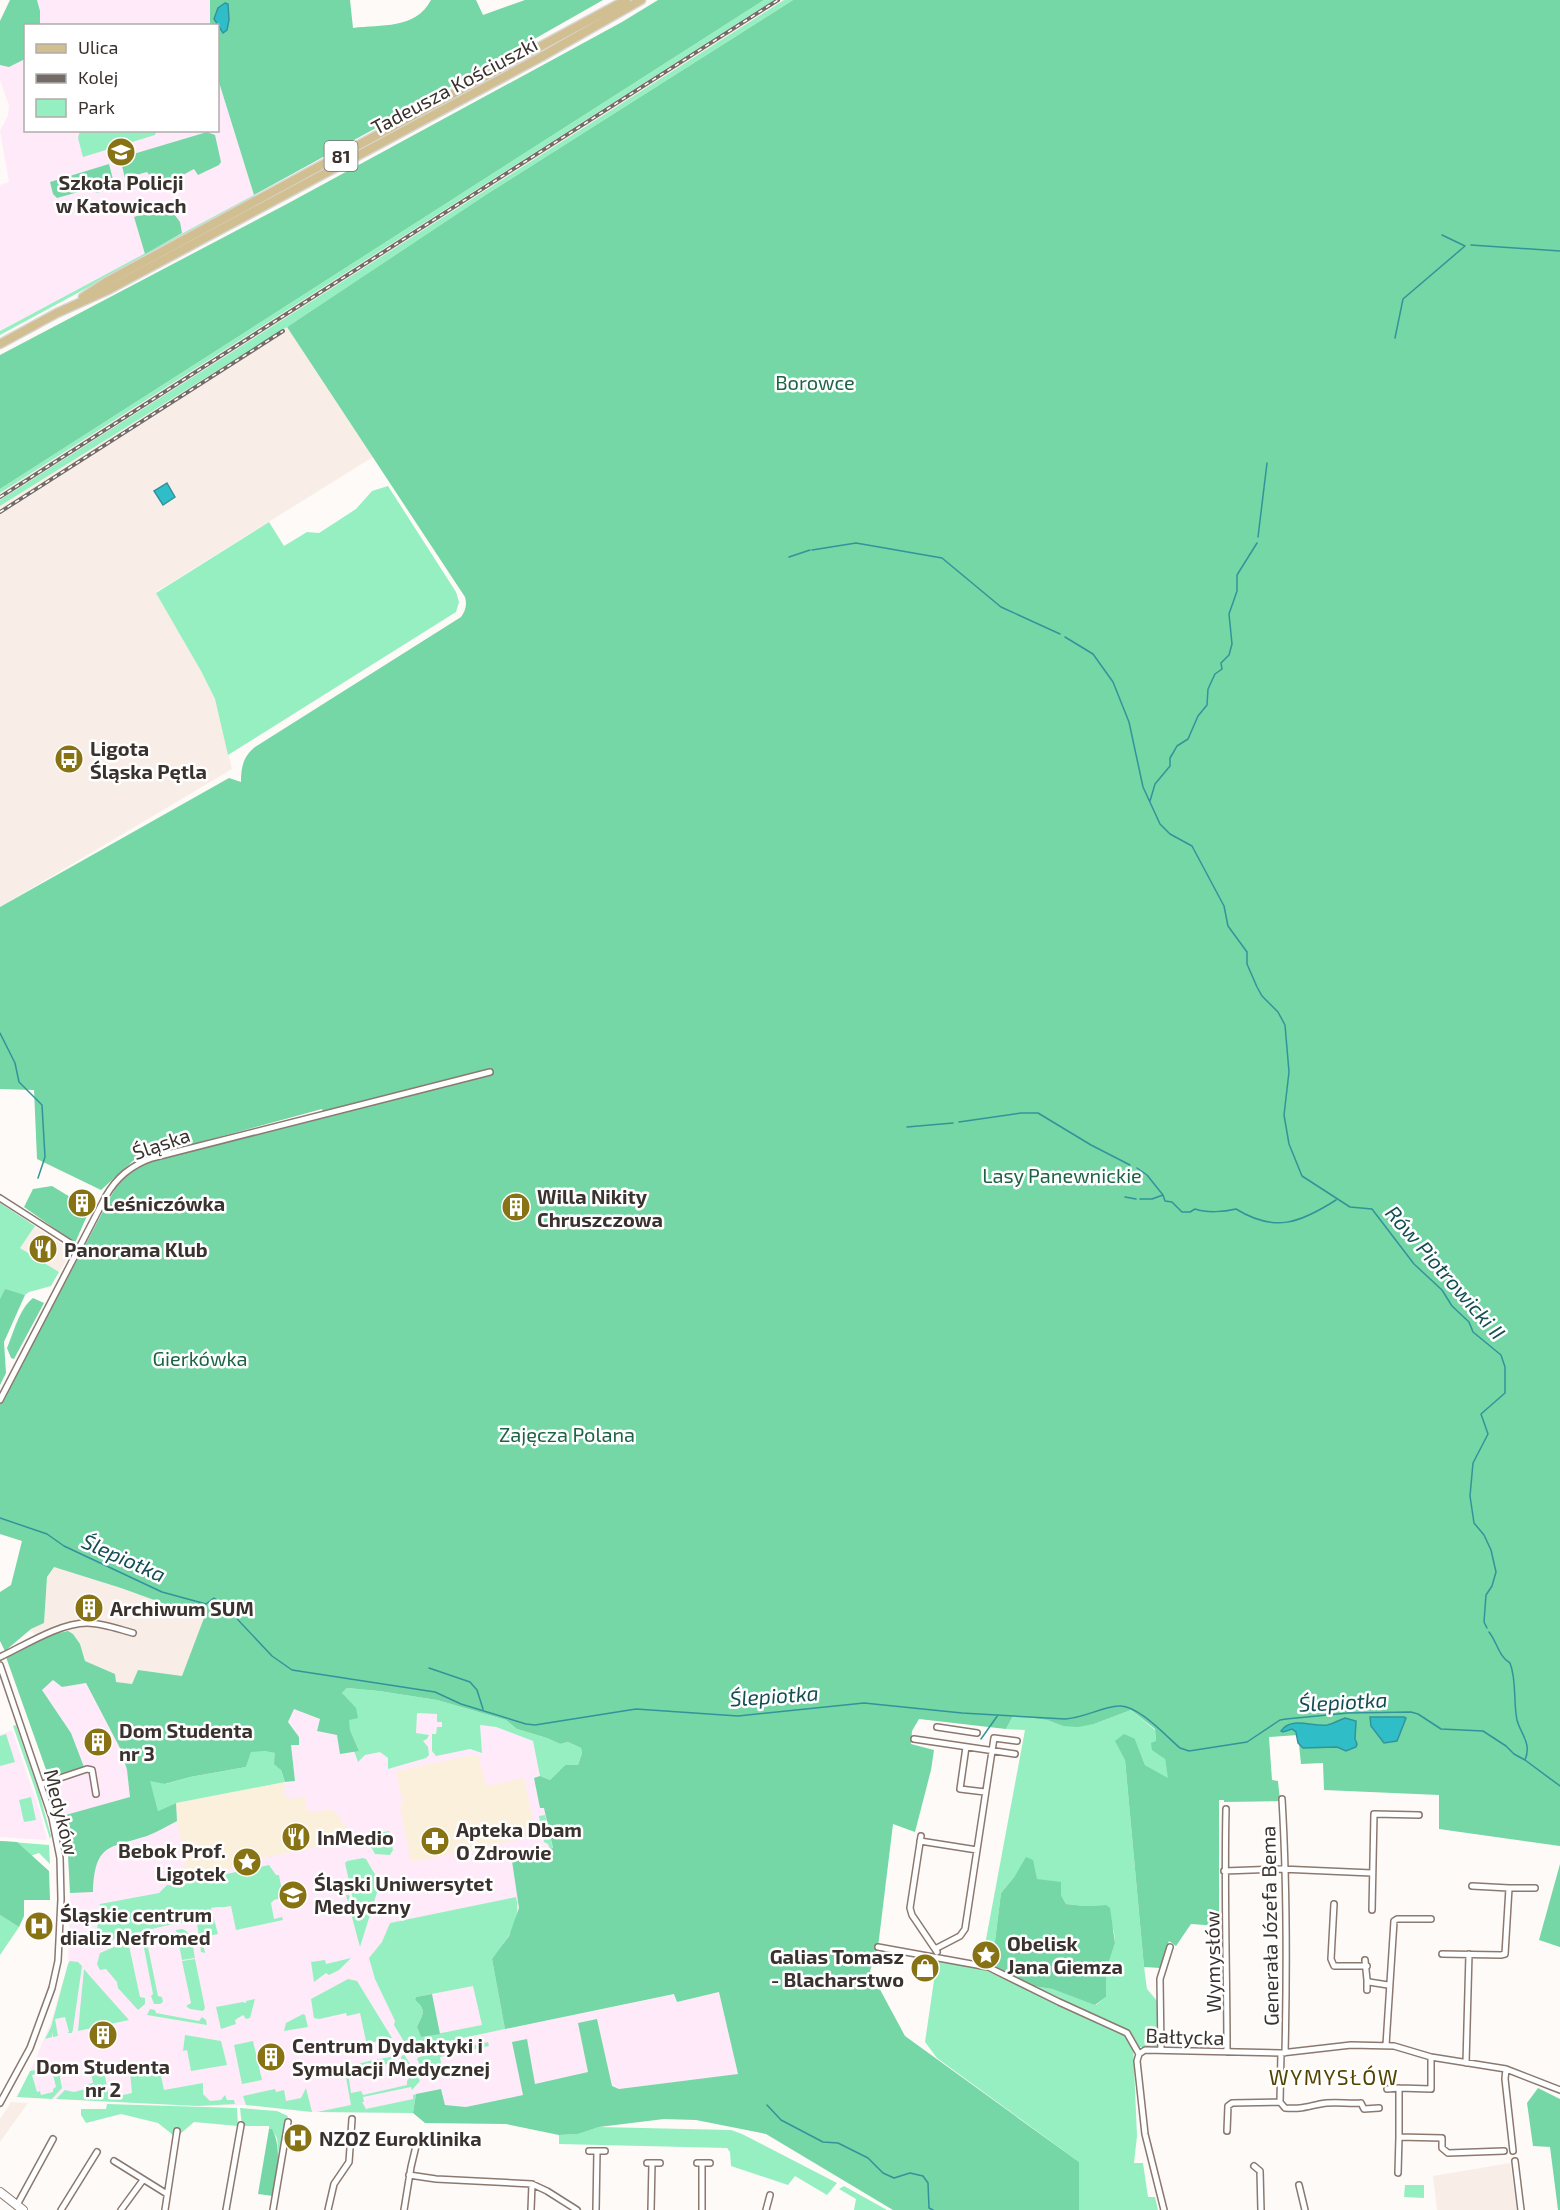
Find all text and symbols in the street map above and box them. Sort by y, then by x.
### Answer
legend [24,24,219,132]
street label: Tadeusza Kościuszki [367,31,541,139]
text: Ulica [78,36,118,58]
text: Kolej [78,66,118,88]
text: Park [78,96,115,118]
school or university icon: Szkoła Policji w Katowicach [105,136,137,168]
road number: 81 [324,141,358,171]
place label: Szkoła Policji w Katowicach [55,170,187,217]
park label: Borowce [775,370,855,394]
place label: Ligota Śląska Pętla [90,736,207,783]
bus stop icon: Ligota Śląska Pętla [53,743,85,775]
street label: Śląska [129,1122,193,1164]
park label: Lasy Panewnickie [982,1163,1142,1187]
place label: Willa Nikity Chruszczowa [537,1184,663,1231]
building icon: Leśniczówka [66,1187,98,1219]
place label: Leśniczówka [103,1191,225,1215]
building icon: Willa Nikity Chruszczowa [500,1191,532,1223]
water label: Rów Piotrowicki II [1381,1200,1511,1344]
restaurant icon: Panorama Klub [27,1233,59,1265]
place label: Panorama Klub [64,1237,208,1261]
park label: Gierkówka [152,1346,248,1370]
park label: Zajęcza Polana [499,1422,635,1446]
water label: Ślepiotka [78,1527,170,1587]
building icon: Archiwum SUM [73,1592,105,1624]
place label: Archiwum SUM [110,1596,254,1620]
water label: Ślepiotka [729,1679,819,1711]
water label: Ślepiotka [1298,1686,1388,1716]
place label: Dom Studenta nr 3 [119,1718,253,1765]
building icon: Dom Studenta nr 3 [82,1726,114,1758]
street label: Medyków [40,1766,84,1858]
place label: Apteka Dbam O Zdrowie [456,1817,582,1864]
restaurant icon: InMedio [280,1821,312,1853]
place label: InMedio [317,1825,394,1849]
pharmacy icon: Apteka Dbam O Zdrowie [419,1825,451,1857]
street label: Generała Józefa Bema [1255,1826,1283,2026]
place label: Bebok Prof. Ligotek [118,1838,227,1885]
place icon: Bebok Prof. Ligotek [231,1846,263,1878]
place label: Śląski Uniwersytet Medyczny [314,1871,493,1919]
school or university icon: Śląski Uniwersytet Medyczny [277,1879,309,1911]
place label: Śląskie centrum dializ Nefromed [60,1902,212,1949]
hospital icon: Śląskie centrum dializ Nefromed [23,1910,55,1942]
street label: Wymysłów [1199,1911,1225,2013]
place label: Obelisk Jana Giemza [1007,1931,1123,1978]
place icon: Obelisk Jana Giemza [970,1939,1002,1971]
place label: Galias Tomasz - Blacharstwo [770,1944,904,1991]
shop icon: Galias Tomasz - Blacharstwo [909,1952,941,1984]
building icon: Dom Studenta nr 2 [87,2019,119,2051]
street label: Bałtycka [1145,2023,1225,2049]
place label: Centrum Dydaktyki i Symulacji Medycznej [292,2033,490,2081]
building icon: Centrum Dydaktyki i Symulacji Medycznej [255,2041,287,2073]
place label: Dom Studenta nr 2 [36,2054,170,2101]
district label: WYMYSŁÓW [1269,2064,1399,2089]
hospital icon: NZOZ Euroklinika [282,2122,314,2154]
place label: NZOZ Euroklinika [319,2126,482,2150]

